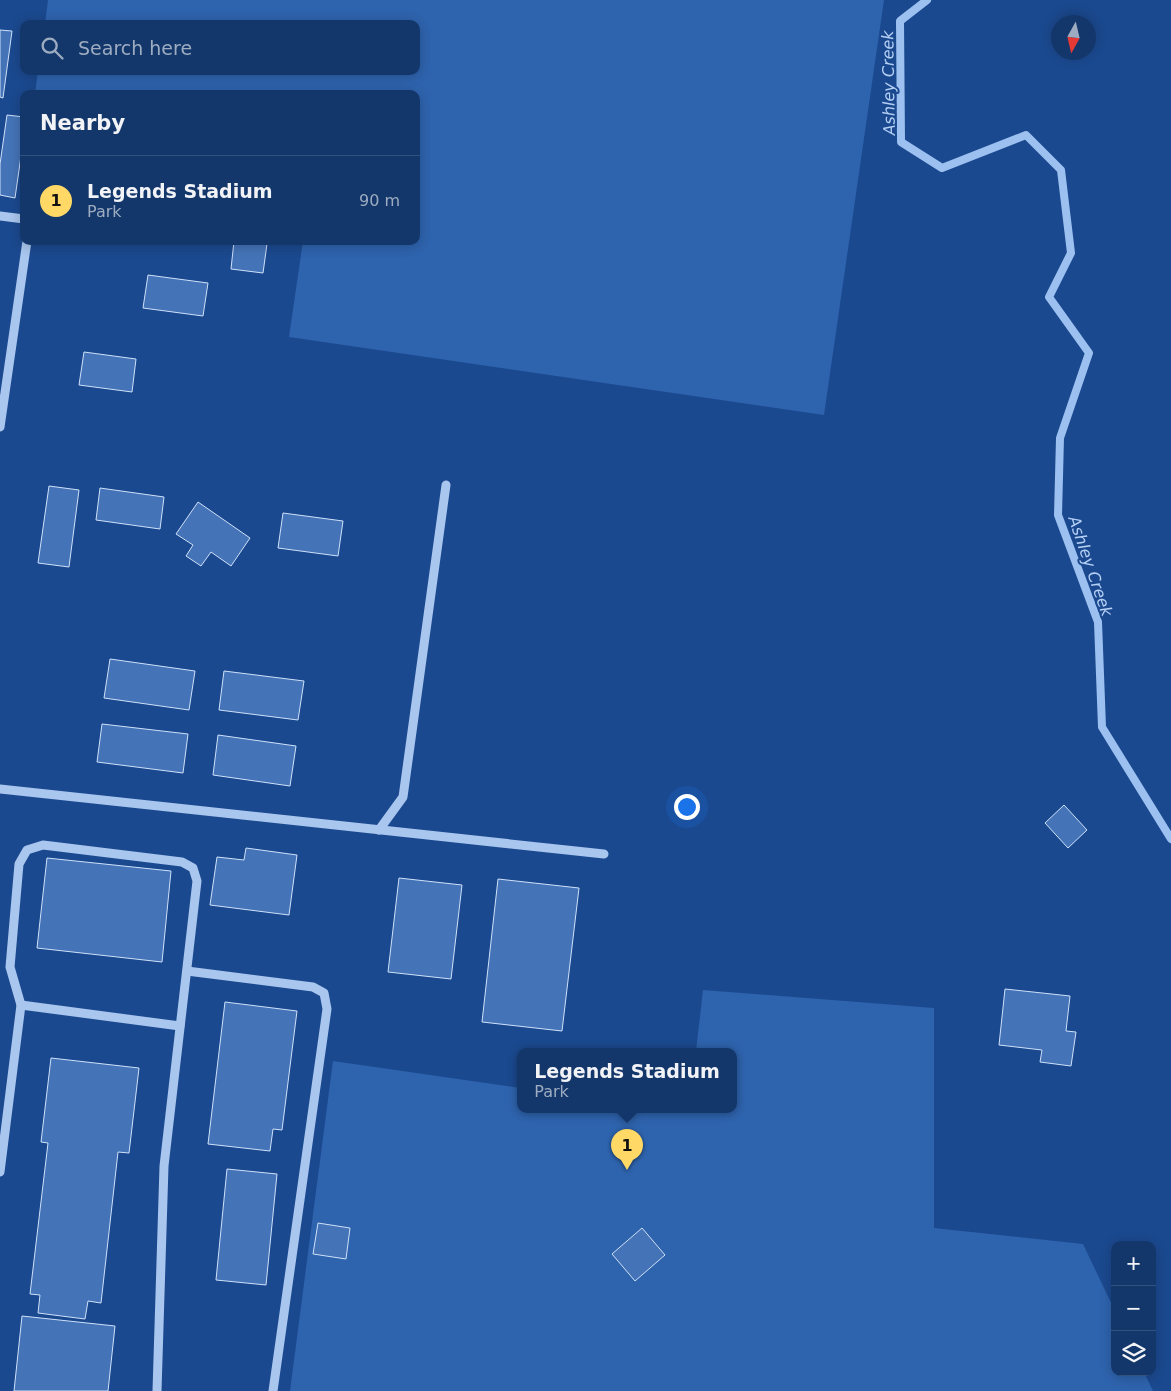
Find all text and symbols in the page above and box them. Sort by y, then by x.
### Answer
north arrow [1051,15,1096,60]
search box [20,20,420,75]
water label: Ashley Creek [878,30,899,137]
icon: search [38,34,66,62]
text: Search here [78,37,192,59]
text: Nearby [40,111,125,135]
text: Legends Stadium [87,180,273,202]
text: 1 [50,191,62,210]
text: 90 m [359,191,400,210]
text: Park [87,202,122,221]
water label: Ashley Creek [1064,512,1117,620]
your location [674,794,700,820]
popup [517,1048,737,1113]
text: Legends Stadium [534,1060,720,1082]
text: Park [534,1082,569,1101]
pin: 1 [611,1129,643,1170]
map controls [1111,1241,1156,1376]
button: + [1111,1241,1156,1286]
button: − [1111,1286,1156,1331]
button: layers [1111,1331,1156,1376]

